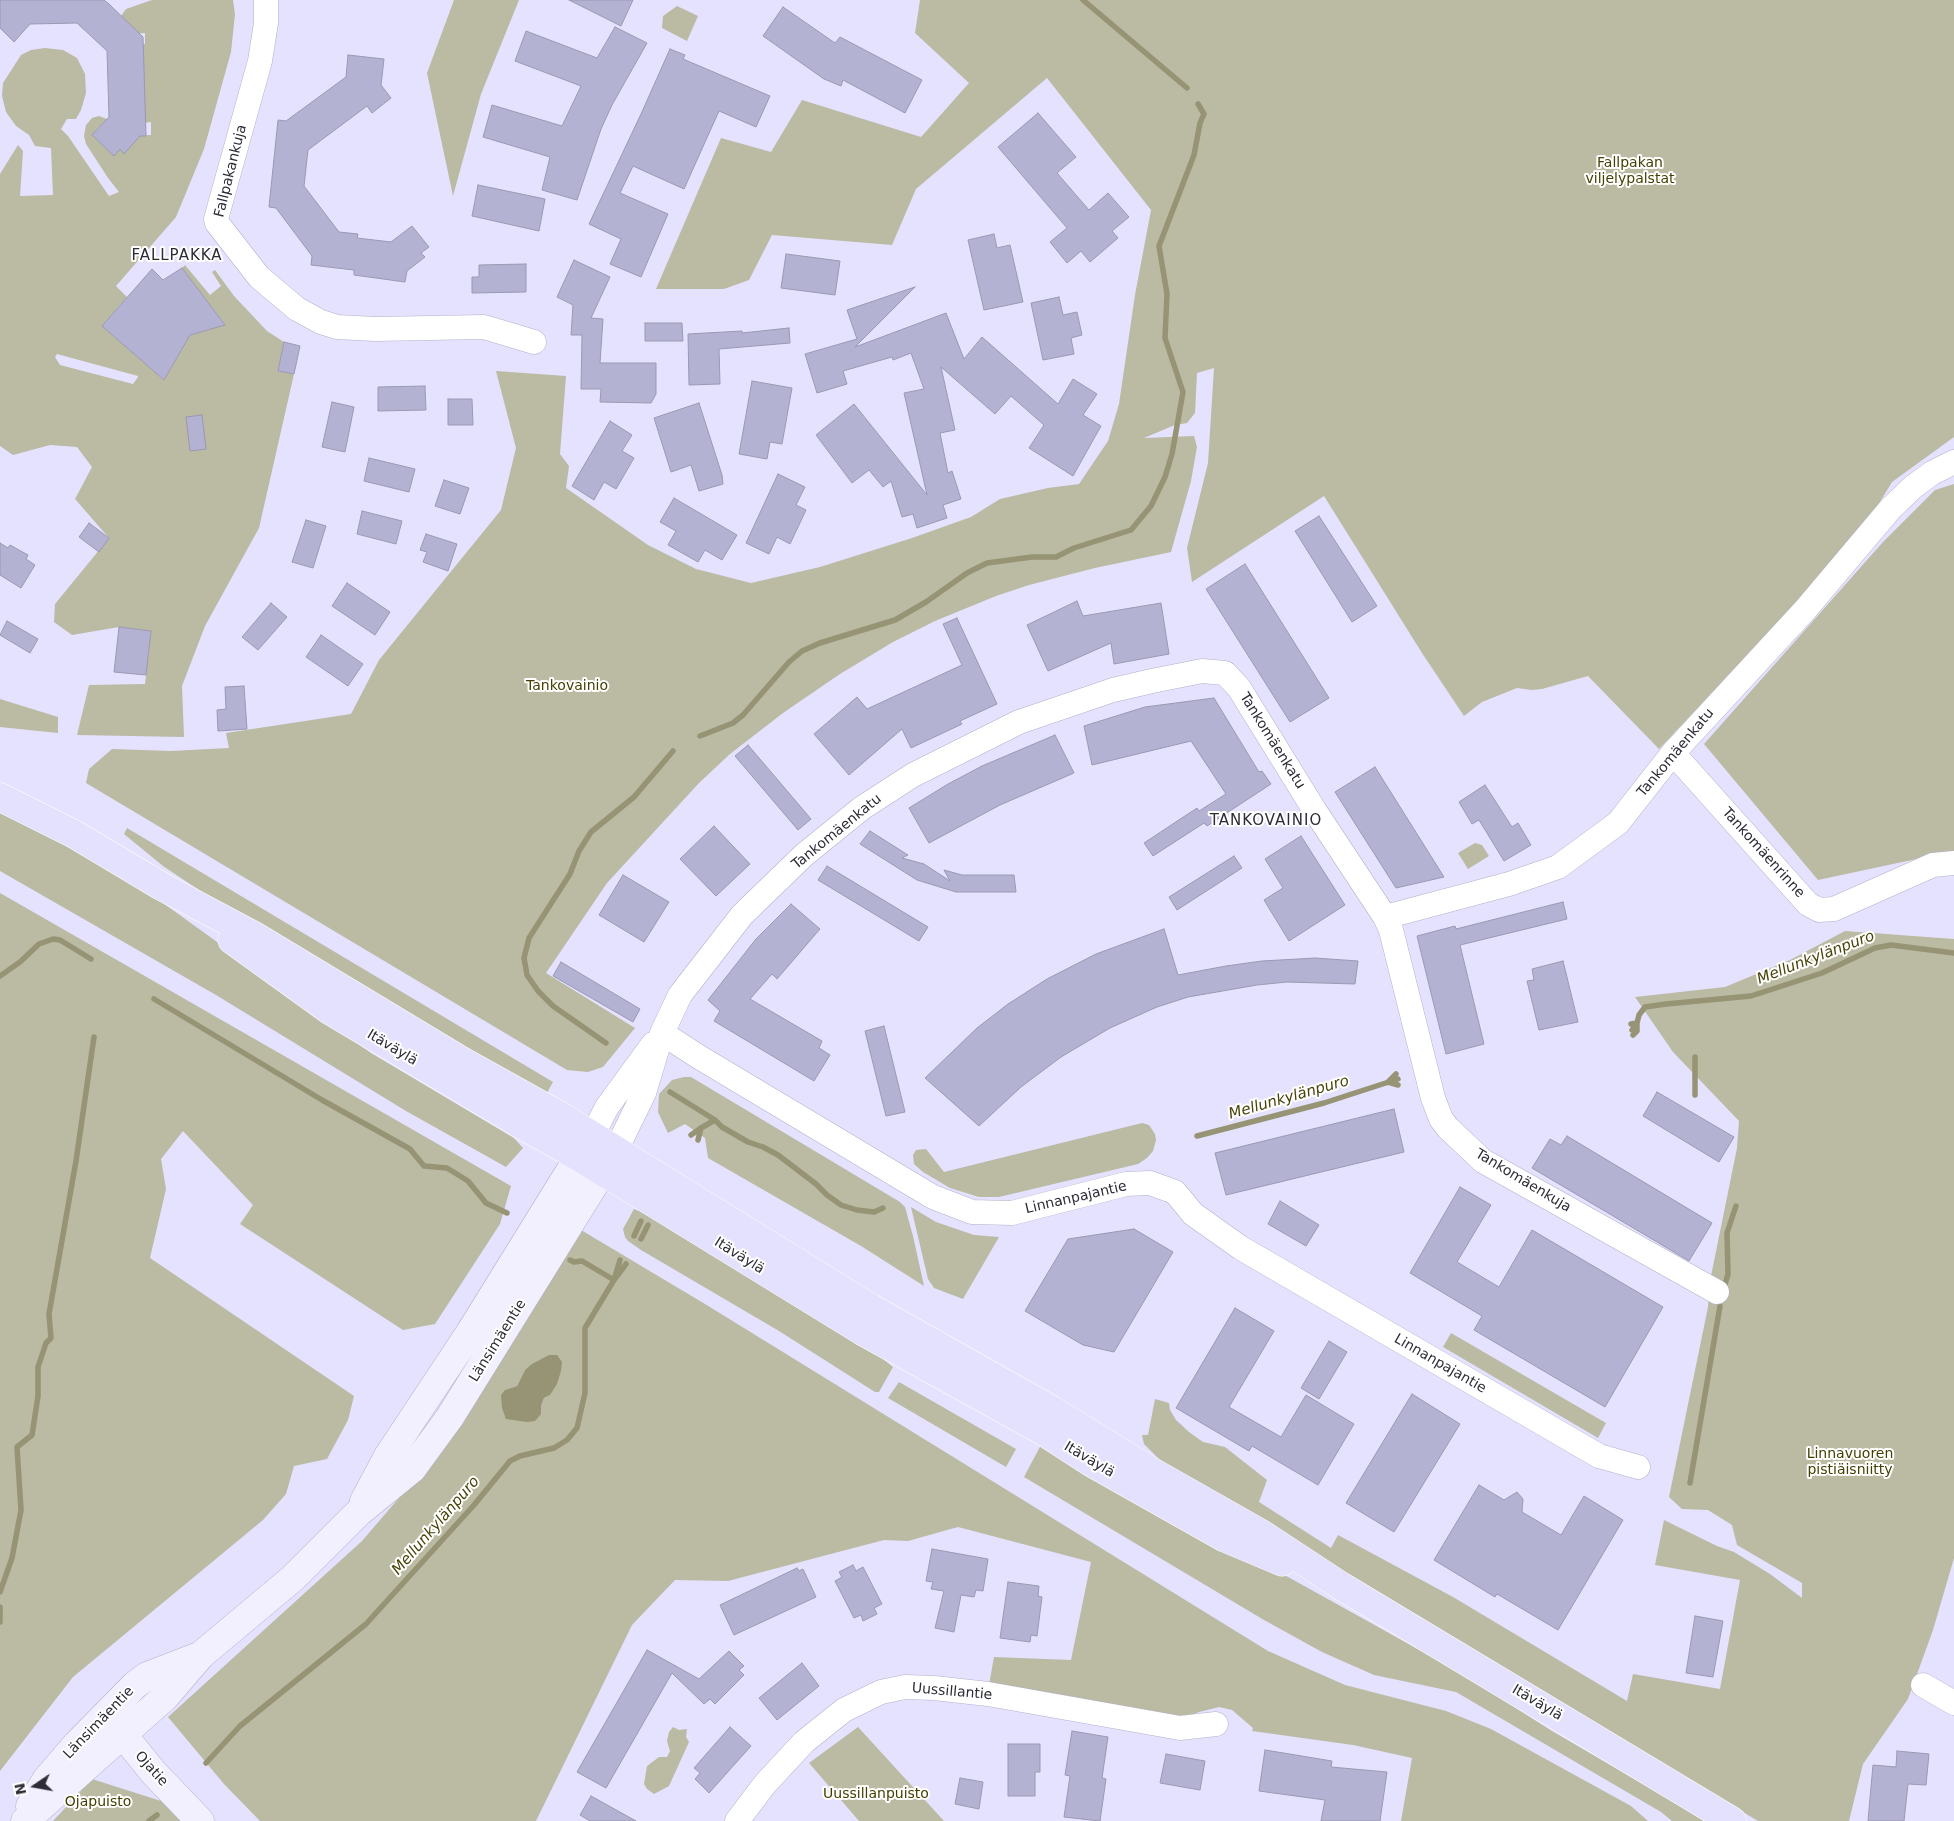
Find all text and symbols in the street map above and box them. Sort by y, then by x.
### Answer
street label: Fallpakankuja [211,123,251,219]
park label: Fallpakan viljelypalstat [1586,155,1674,188]
district label: FALLPAKKA [130,247,224,265]
park label: Tankovainio [526,678,608,694]
street label: Tankomäenkatu [1236,690,1308,792]
street label: Tankomäenkatu [1634,705,1718,801]
street label: Tankomäenkatu [789,791,885,873]
street label: Tankomäenrinne [1718,804,1808,902]
district label: TANKOVAINIO [1208,812,1324,830]
water label: Mellunkylänpuro [1755,927,1877,989]
street label: Itäväylä [364,1026,420,1070]
water label: Mellunkylänpuro [1227,1072,1351,1124]
street label: Tankomäenkuja [1472,1146,1574,1216]
street label: Linnanpajantie [1024,1178,1128,1218]
street label: Itäväylä [711,1234,767,1278]
street label: Länsimäentie [466,1297,530,1385]
street label: Linnanpajantie [1391,1331,1489,1397]
street label: Itäväylä [1061,1438,1117,1482]
park label: Linnavuoren pistiäisniitty [1807,1446,1893,1478]
water label: Mellunkylänpuro [388,1473,484,1579]
street label: Uussillantie [911,1680,993,1704]
street label: Itäväylä [1509,1681,1565,1725]
street label: Länsimäentie [60,1683,138,1763]
street label: Ojatie [131,1748,171,1790]
north arrow [10,1761,60,1811]
text: N [11,1782,29,1797]
park label: Uussillanpuisto [823,1786,929,1802]
park label: Ojapuisto [65,1794,131,1810]

